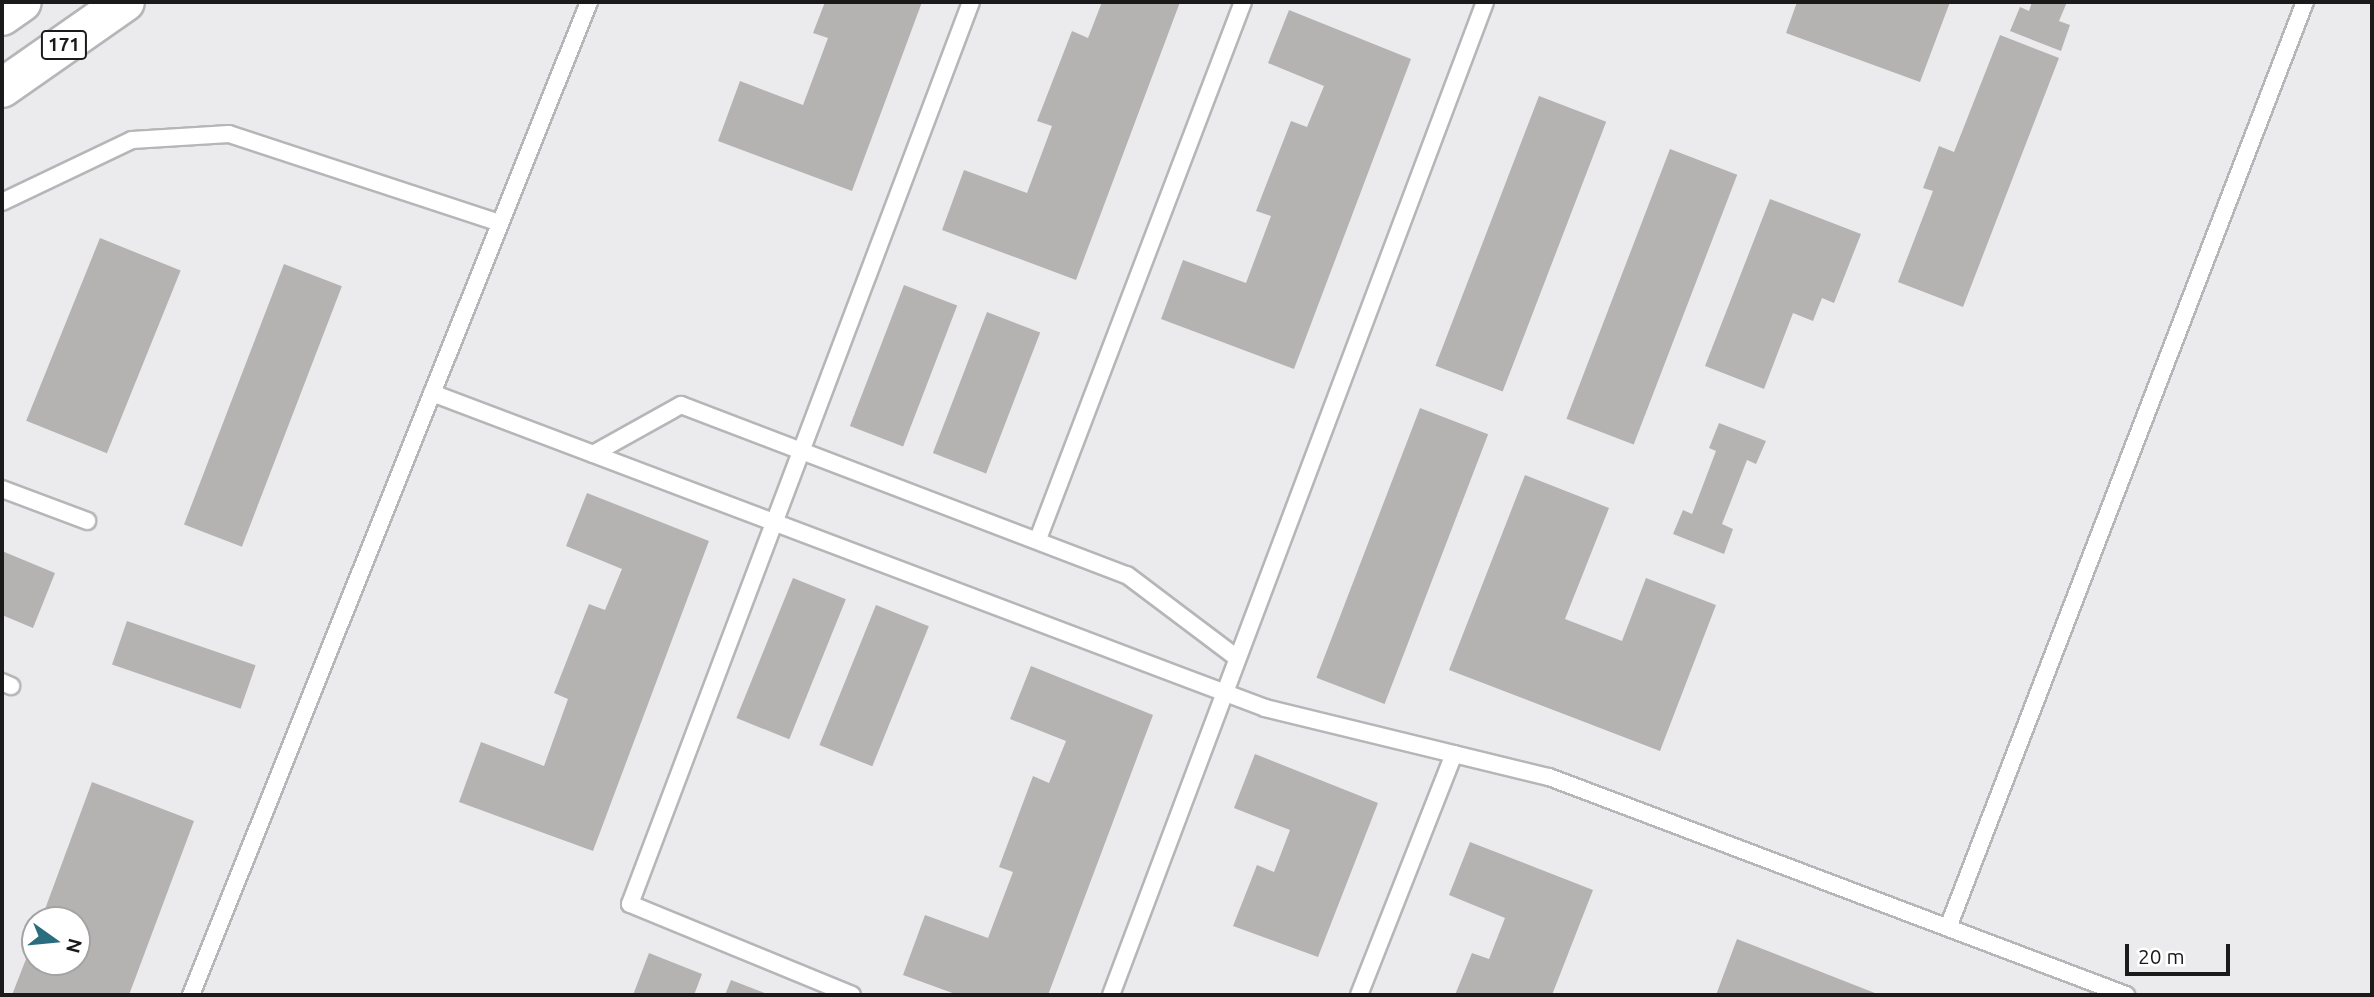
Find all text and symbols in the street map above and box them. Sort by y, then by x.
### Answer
road number: 171 [40,30,88,60]
north arrow [21,906,91,976]
scale bar [2129,930,2234,974]
text: N [62,936,87,956]
text: 20 m [2138,944,2185,968]

